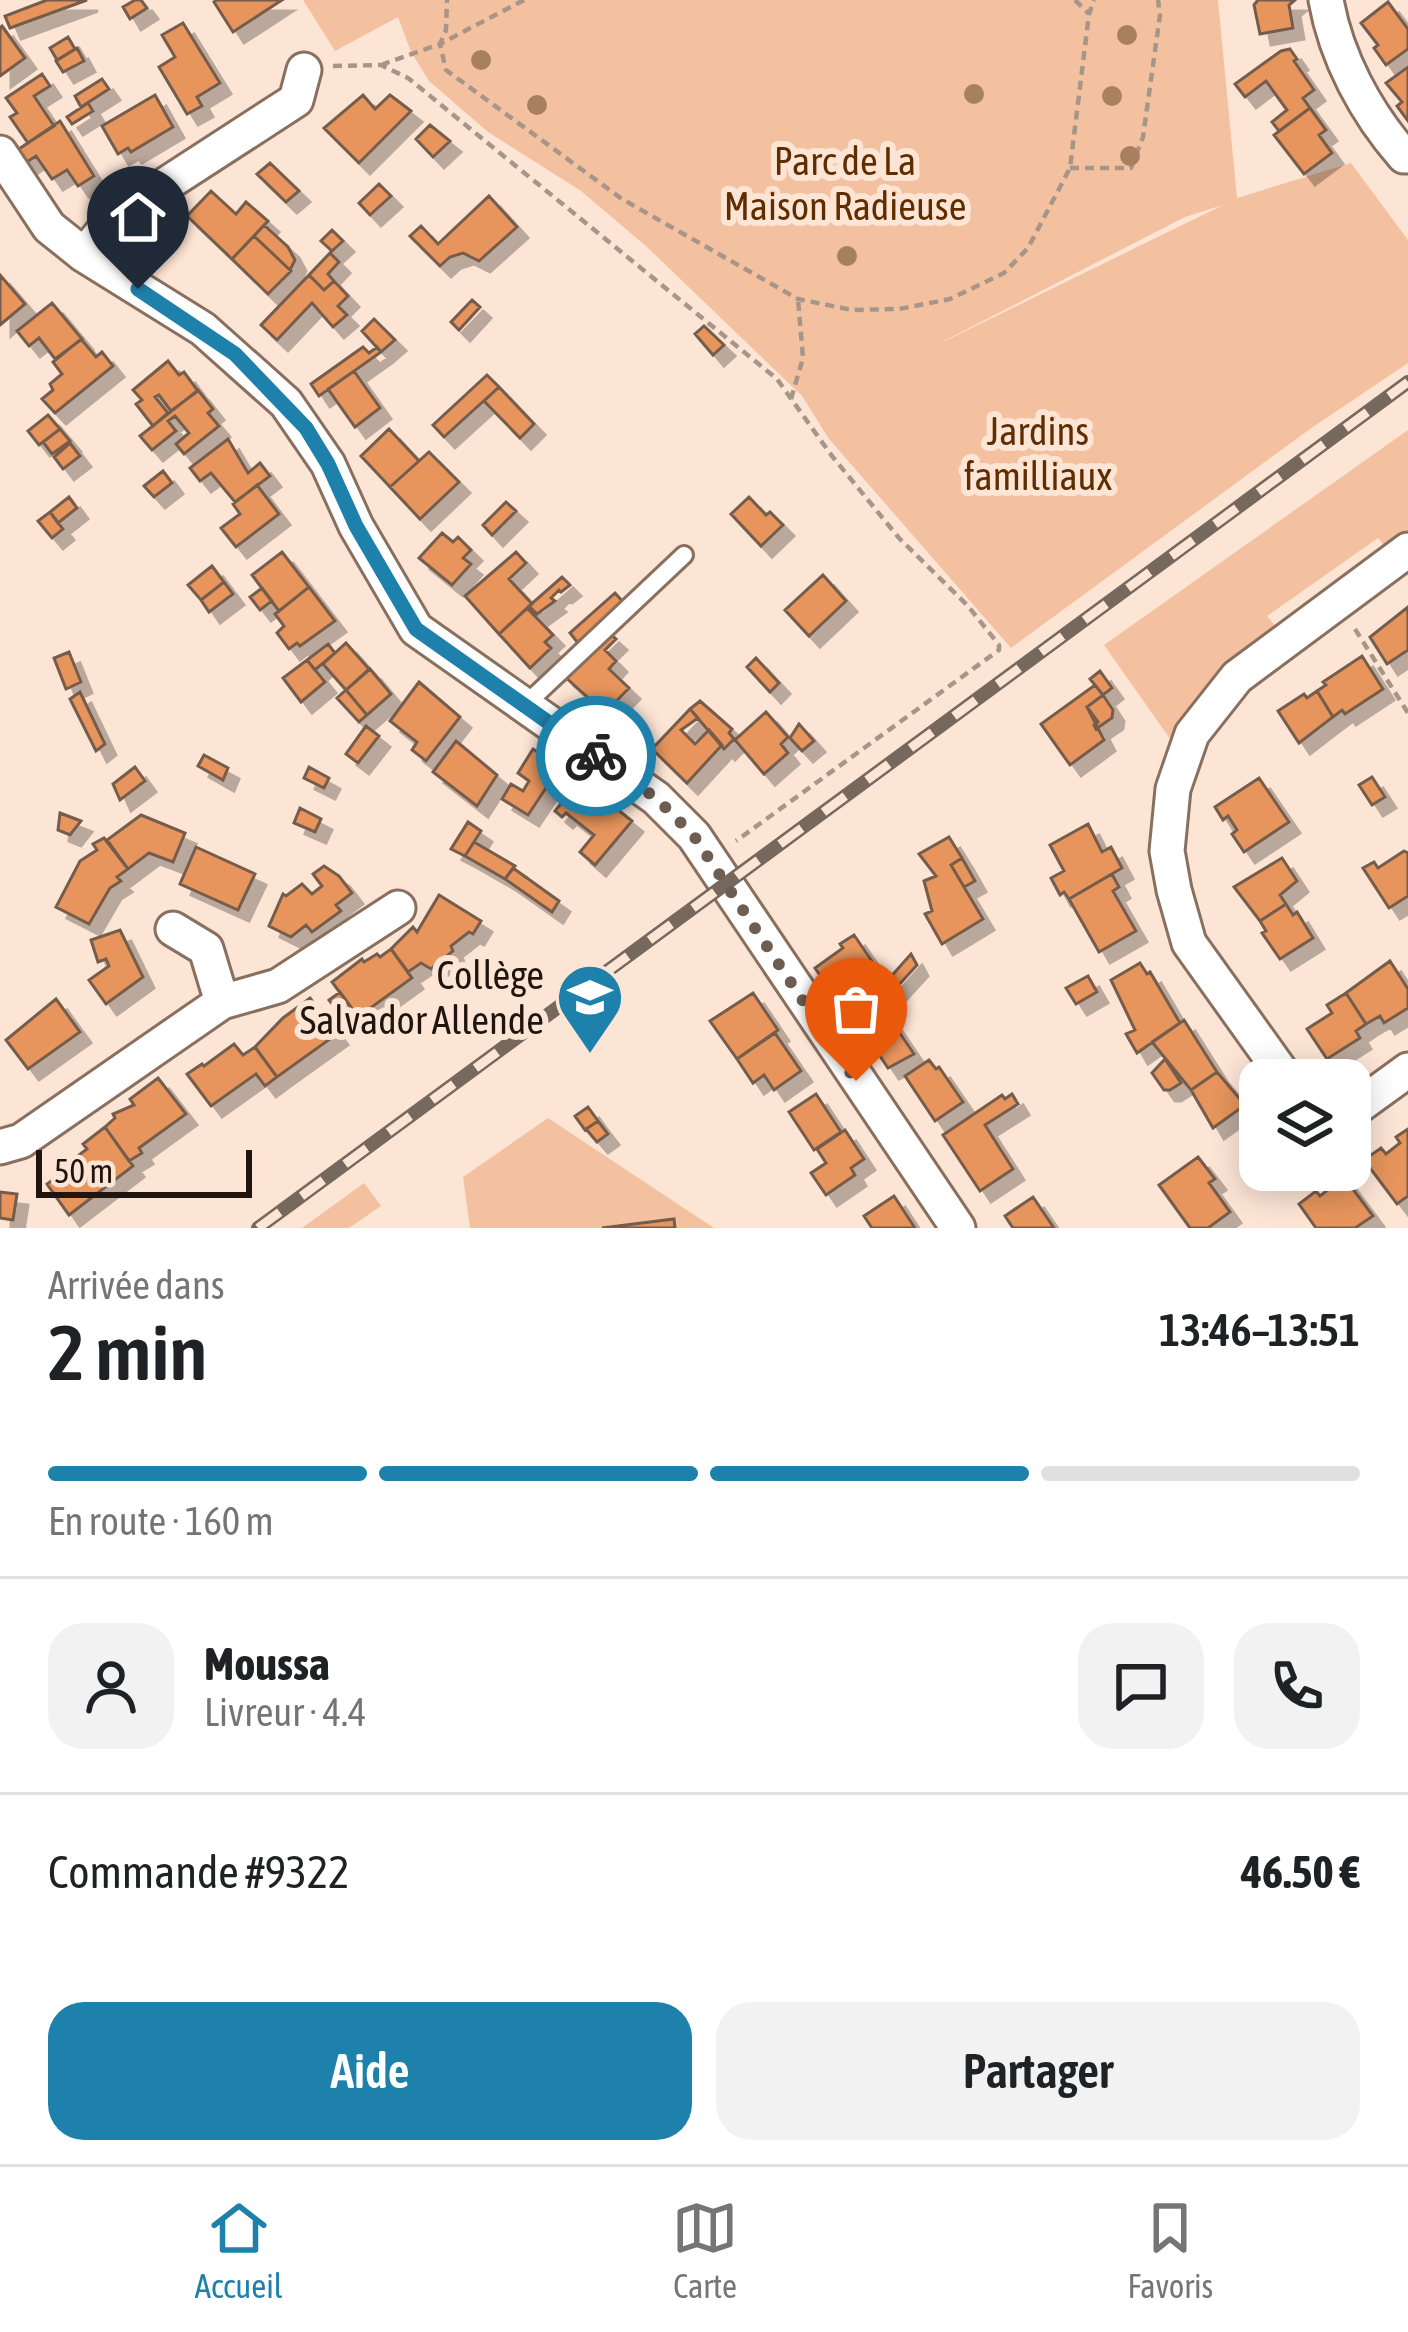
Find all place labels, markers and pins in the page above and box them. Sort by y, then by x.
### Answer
pin [87,166,189,289]
place label: Collège Salvador Allende [300,953,544,1042]
pin [805,958,907,1081]
school or university icon: Collège Salvador Allende [555,962,625,1056]

